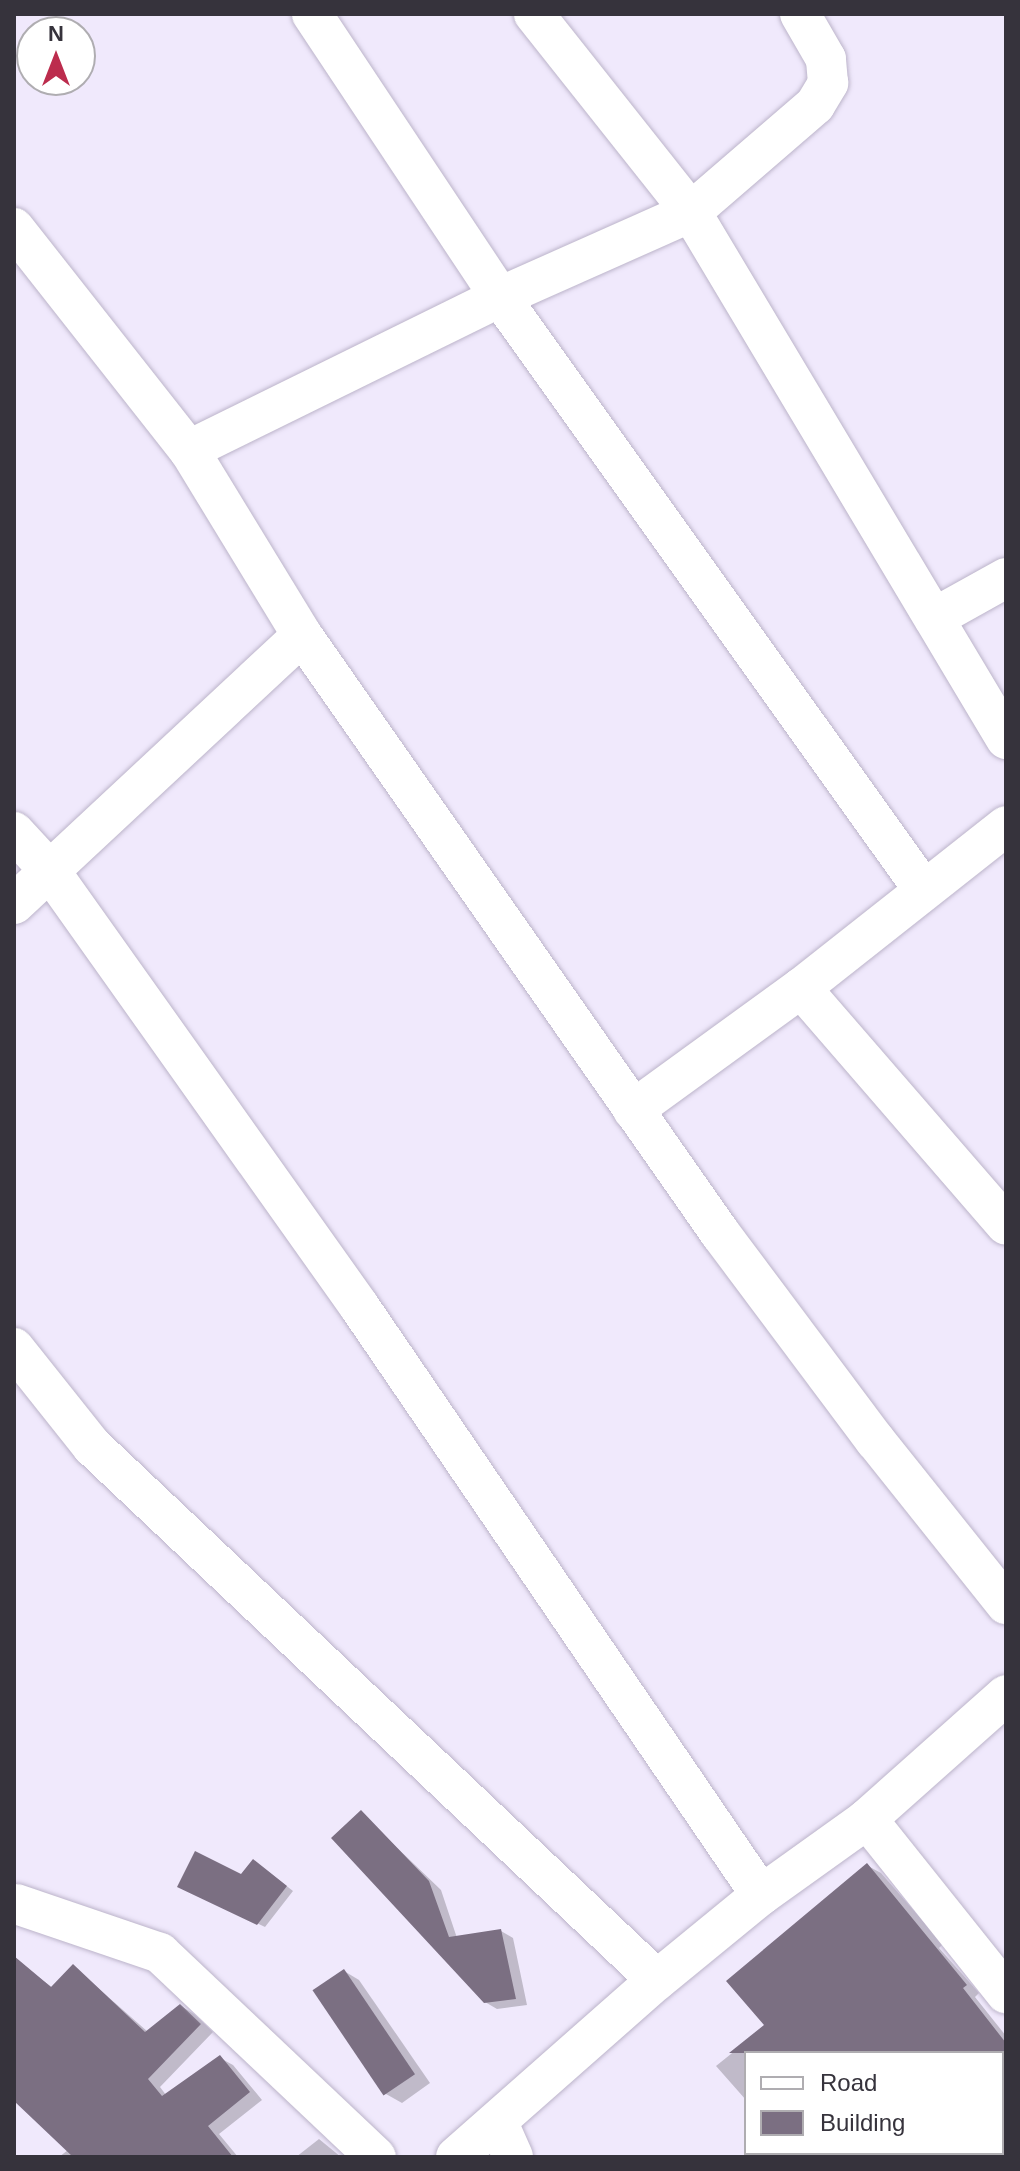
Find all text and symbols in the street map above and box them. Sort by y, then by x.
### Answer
north arrow [16,16,96,96]
text: N [48,21,64,46]
legend [744,2051,1004,2155]
text: Road [820,2069,877,2096]
text: Building [820,2109,905,2136]

